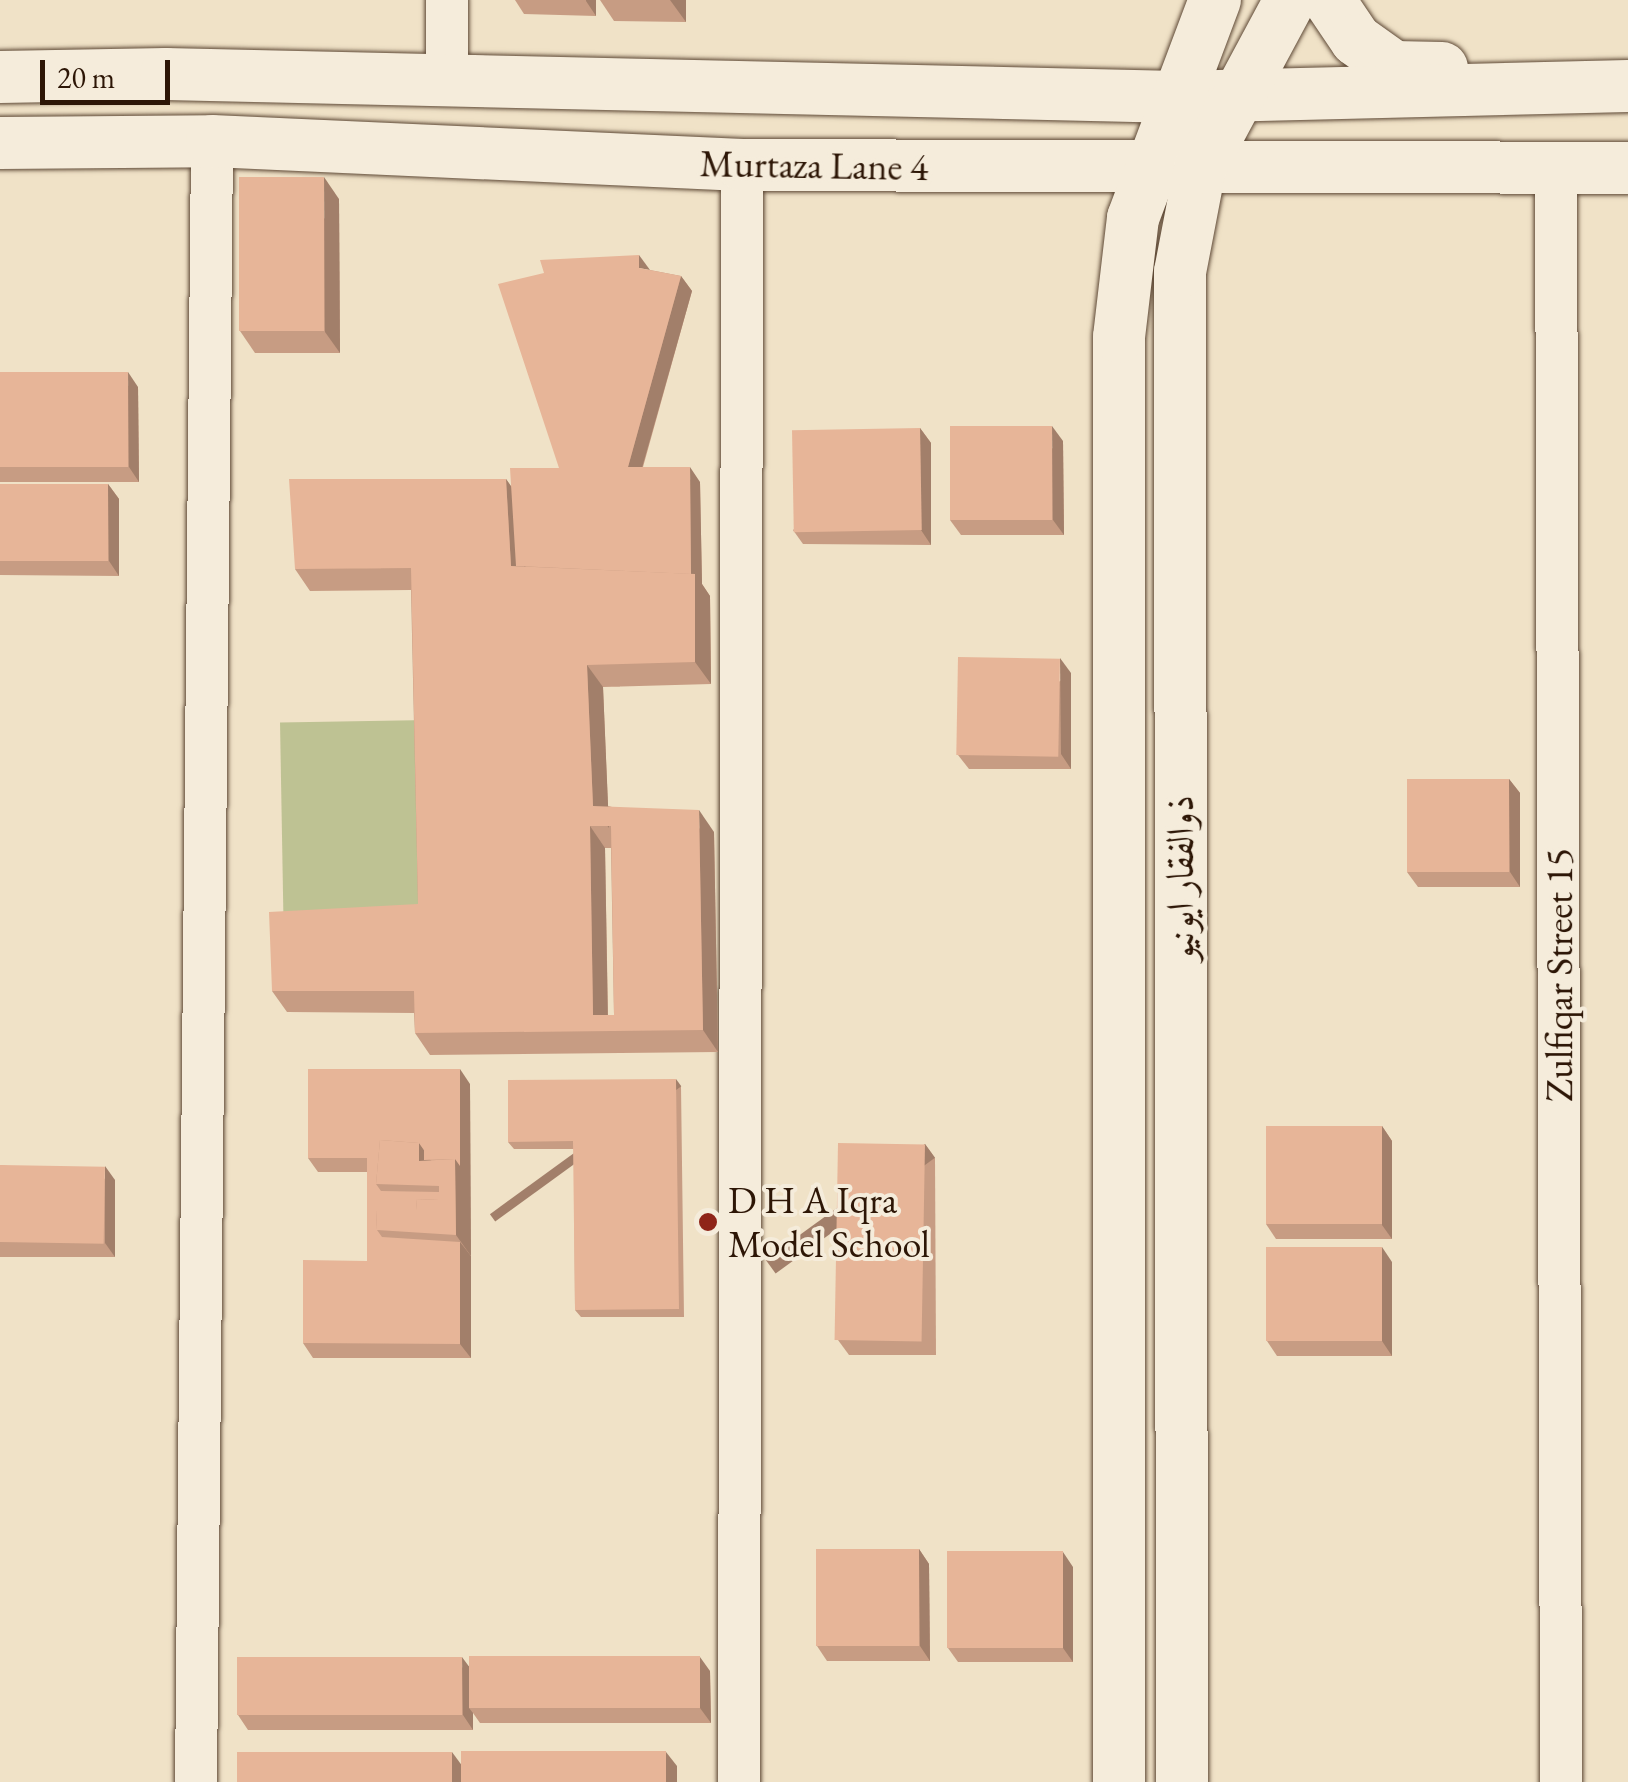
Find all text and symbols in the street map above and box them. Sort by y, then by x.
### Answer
scale bar [45,40,175,102]
text: 20 m [57,58,115,97]
street label: Murtaza Lane 4 [699,140,929,190]
street label: ذوالفقار ایونیو [1157,795,1203,961]
street label: Zulfiqar Street 15 [1536,848,1582,1102]
place label: D H A Iqra Model School [728,1177,930,1266]
marker: D H A Iqra Model School [697,1211,719,1233]

